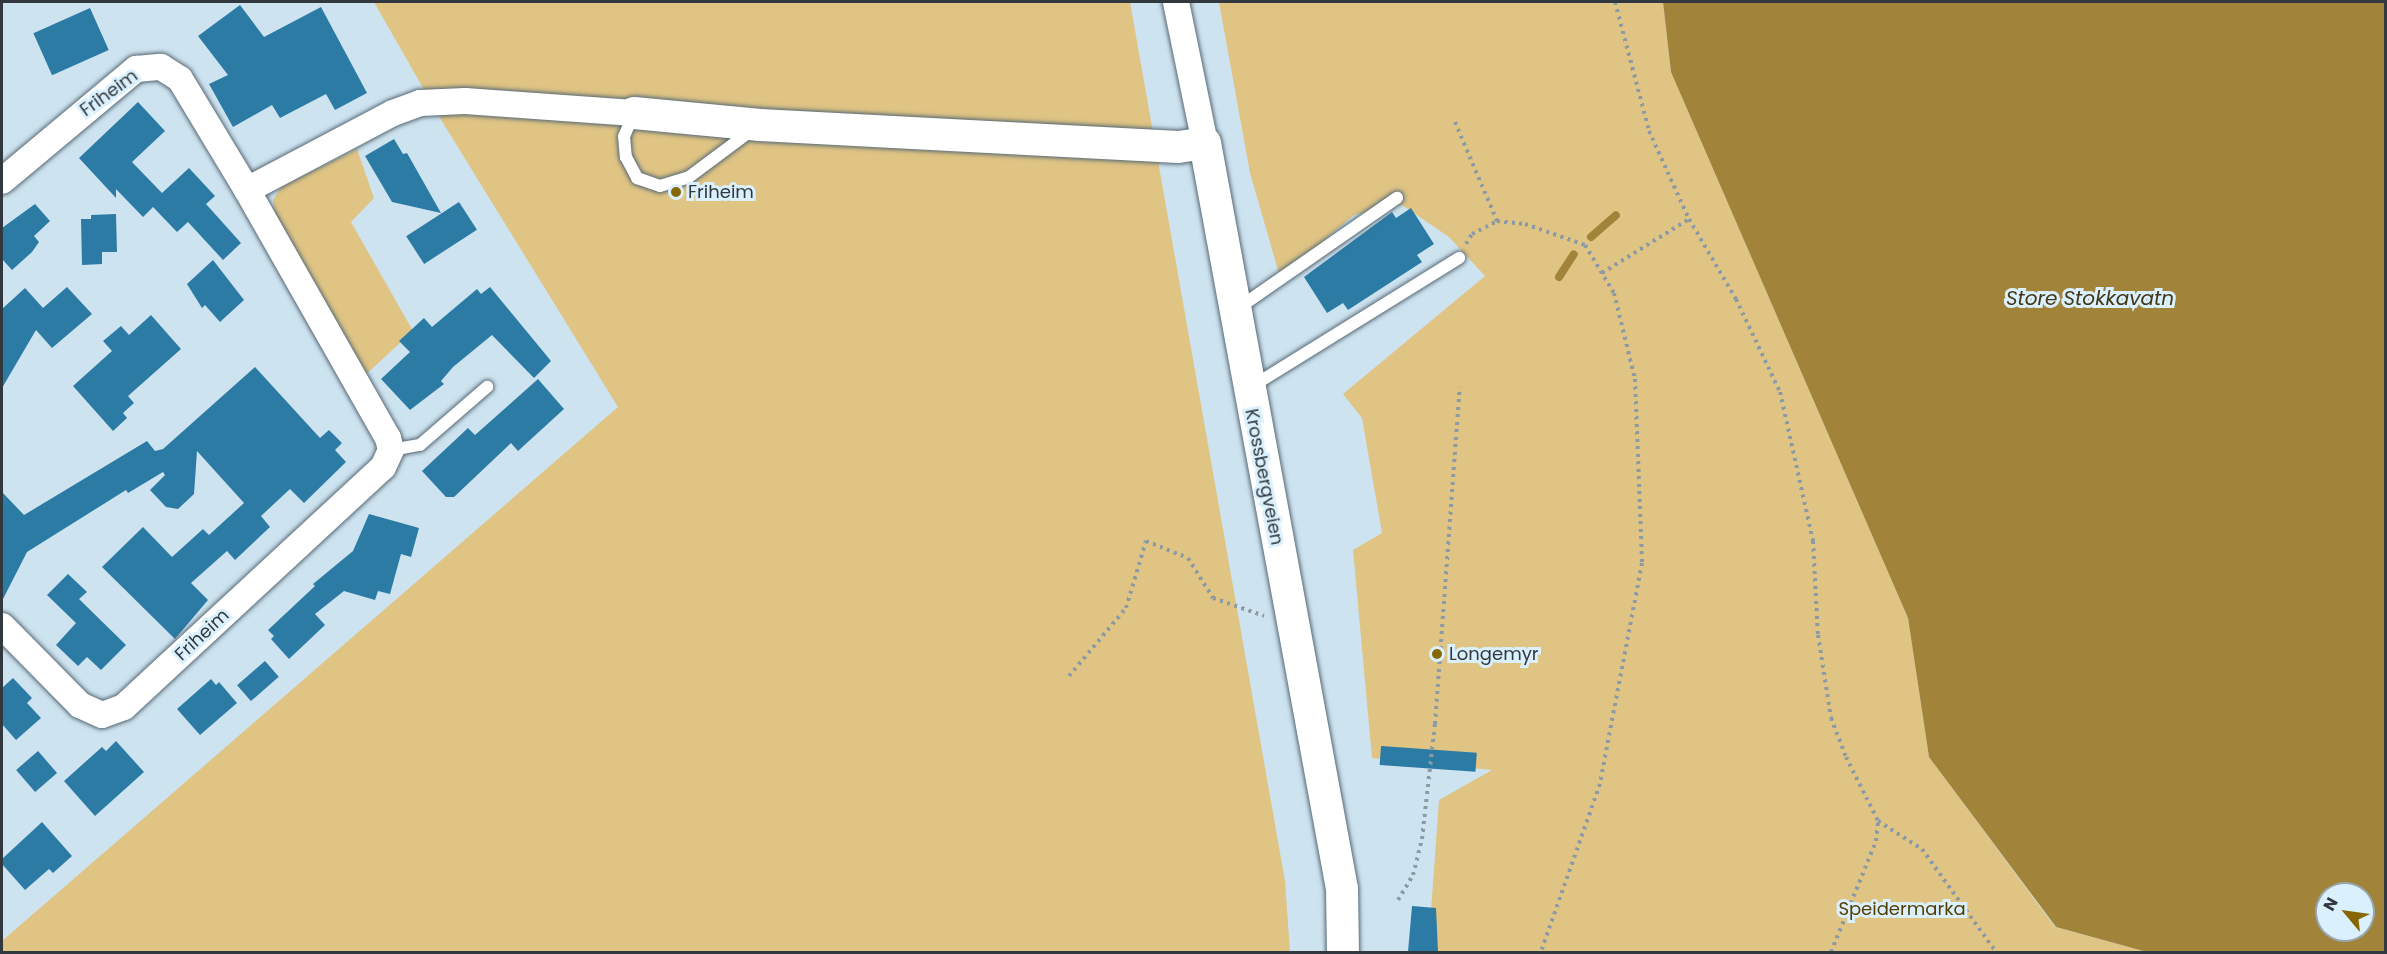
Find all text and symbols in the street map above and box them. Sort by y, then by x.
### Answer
street label: Friheim [76,65,142,121]
place label: Friheim [688,181,754,203]
marker: Friheim [669,185,683,199]
water label: Store Stokkavatn [2006,286,2174,310]
street label: Krossbergveien [1240,407,1288,547]
street label: Friheim [171,605,233,665]
place label: Longemyr [1449,643,1539,665]
marker: Longemyr [1430,647,1444,661]
north arrow [2315,882,2375,942]
text: N [2318,893,2344,915]
park label: Speidermarka [1838,898,1966,920]

